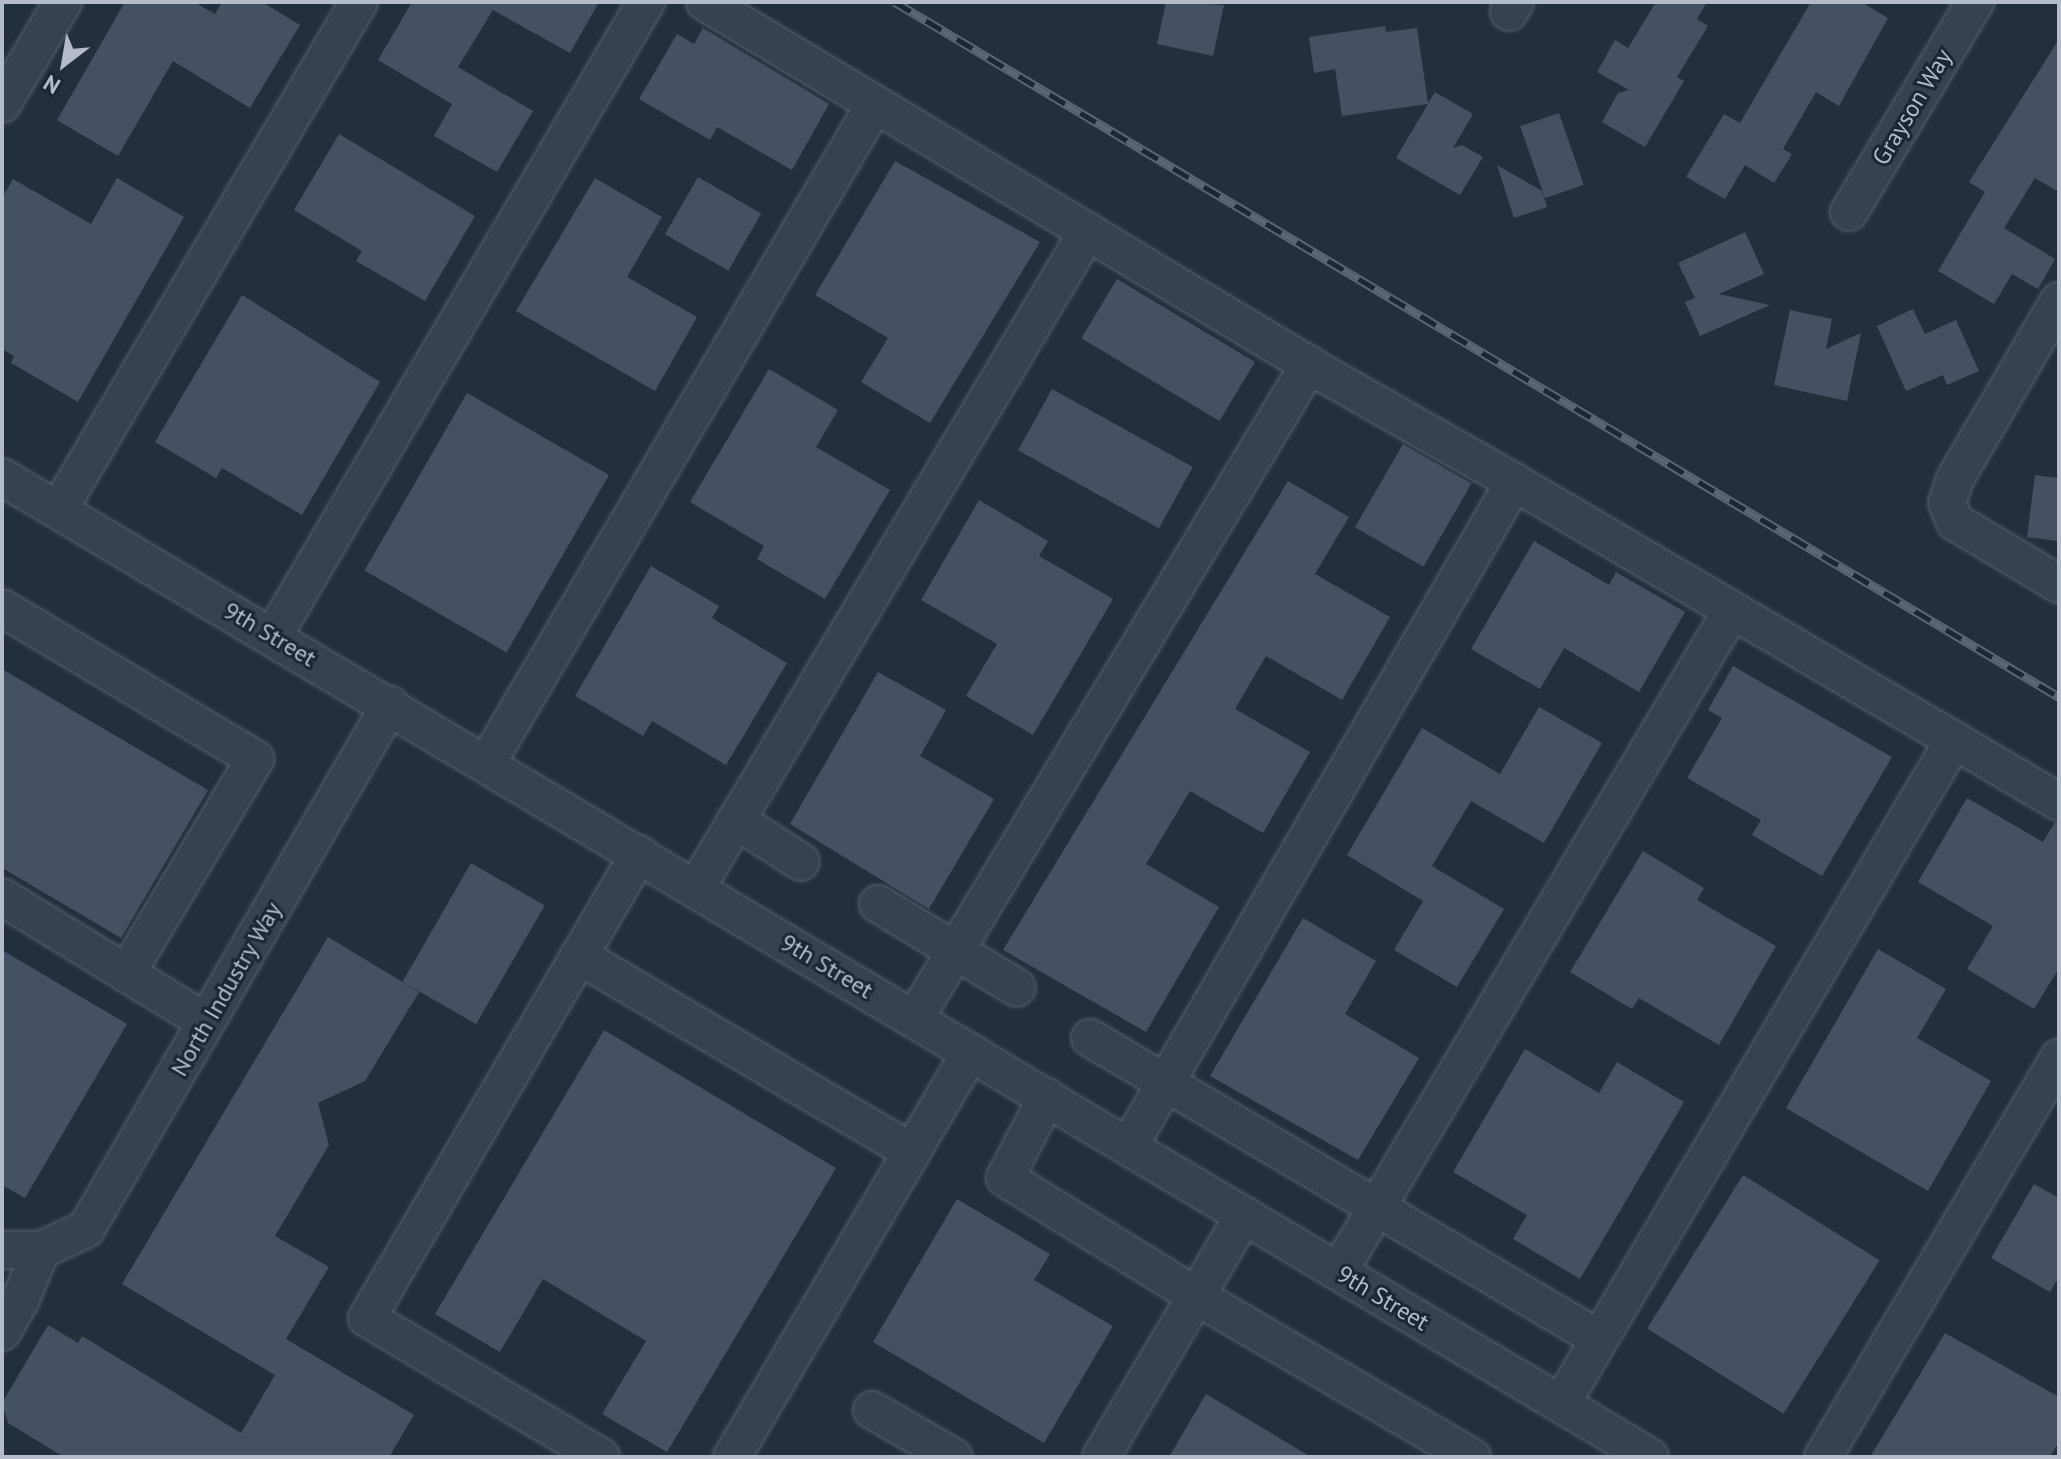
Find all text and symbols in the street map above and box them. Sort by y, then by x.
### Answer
north arrow [24,24,104,104]
street label: Grayson Way [1866,44,1958,170]
text: N [38,69,65,100]
street label: 9th Street [219,595,321,673]
street label: North Industry Way [164,896,288,1082]
street label: 9th Street [776,927,878,1005]
street label: 9th Street [1332,1259,1434,1337]

